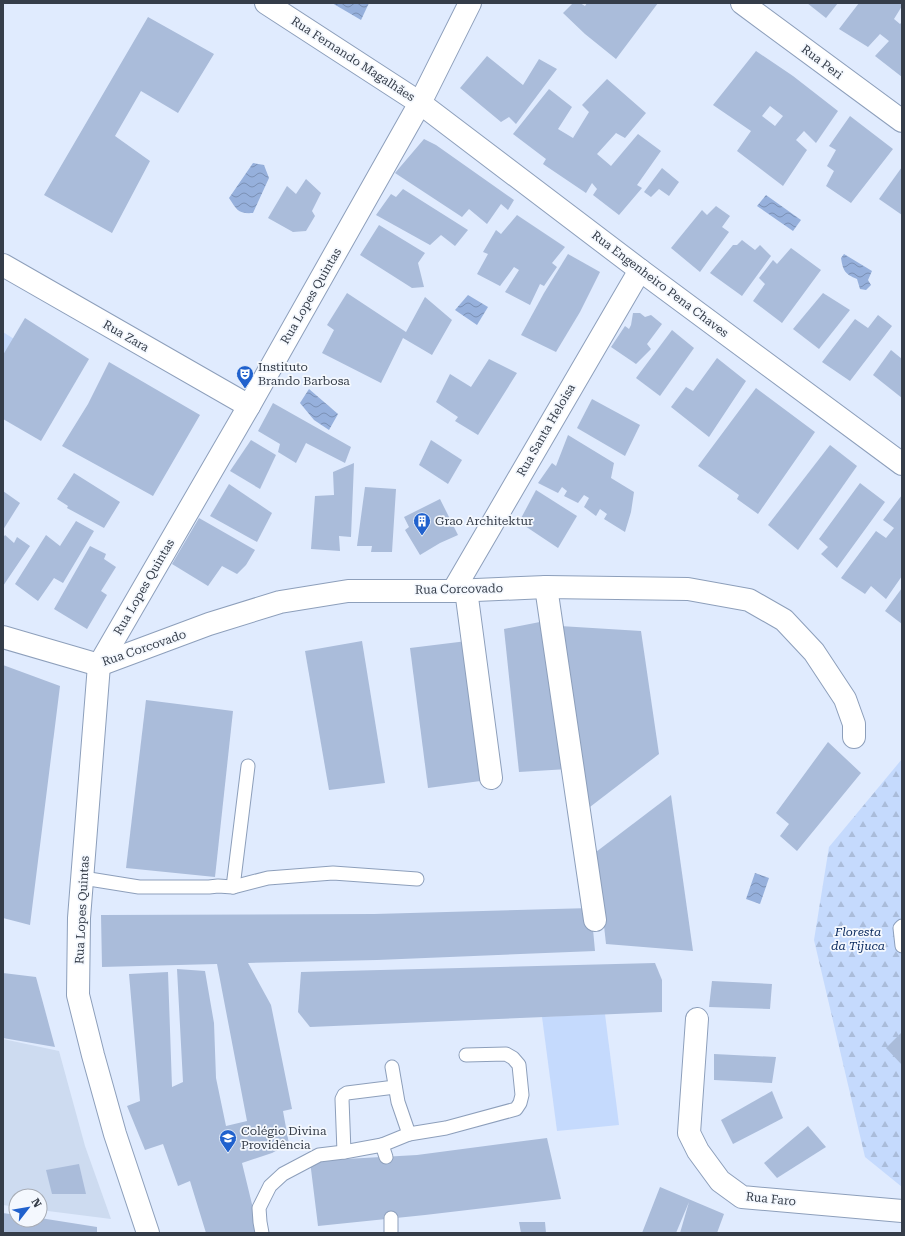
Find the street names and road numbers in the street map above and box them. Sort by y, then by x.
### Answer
street label: Rua Fernando Magalhães [289,14,418,104]
street label: Rua Peri [799,42,845,82]
street label: Rua Engenheiro Pena Chaves [589,228,731,340]
street label: Rua Lopes Quintas [278,245,344,346]
street label: Rua Zara [101,317,152,355]
street label: Rua Santa Heloisa [514,381,578,479]
street label: Rua Lopes Quintas [111,536,177,637]
street label: Rua Corcovado [415,581,503,597]
street label: Rua Corcovado [100,627,188,669]
street label: Rua Lopes Quintas [72,855,92,964]
street label: Rua Faro [745,1189,797,1209]

